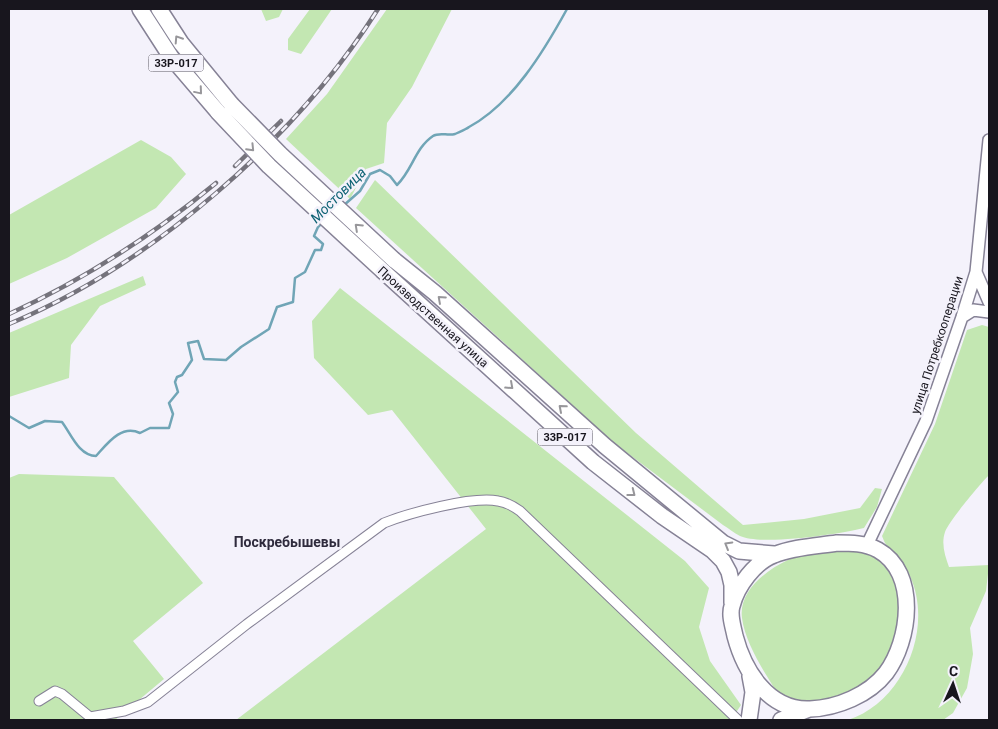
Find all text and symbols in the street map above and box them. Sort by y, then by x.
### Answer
one-way arrow [175,35,184,44]
road number: 33Р-017 [148,54,204,72]
one-way arrow [194,85,203,94]
one-way arrow [245,142,254,151]
water label: Мостовица [307,164,369,226]
one-way arrow [355,224,364,233]
street label: Производственная улица [375,264,491,370]
street label: улица Потребкооперации [908,274,966,416]
one-way arrow [438,296,447,305]
one-way arrow [504,380,513,389]
one-way arrow [558,405,567,414]
road number: 33Р-017 [538,428,592,446]
one-way arrow [626,487,635,495]
district label: Поскребышевы [234,534,340,550]
one-way arrow [724,541,733,551]
north arrow [928,659,978,709]
text: С [949,663,959,679]

